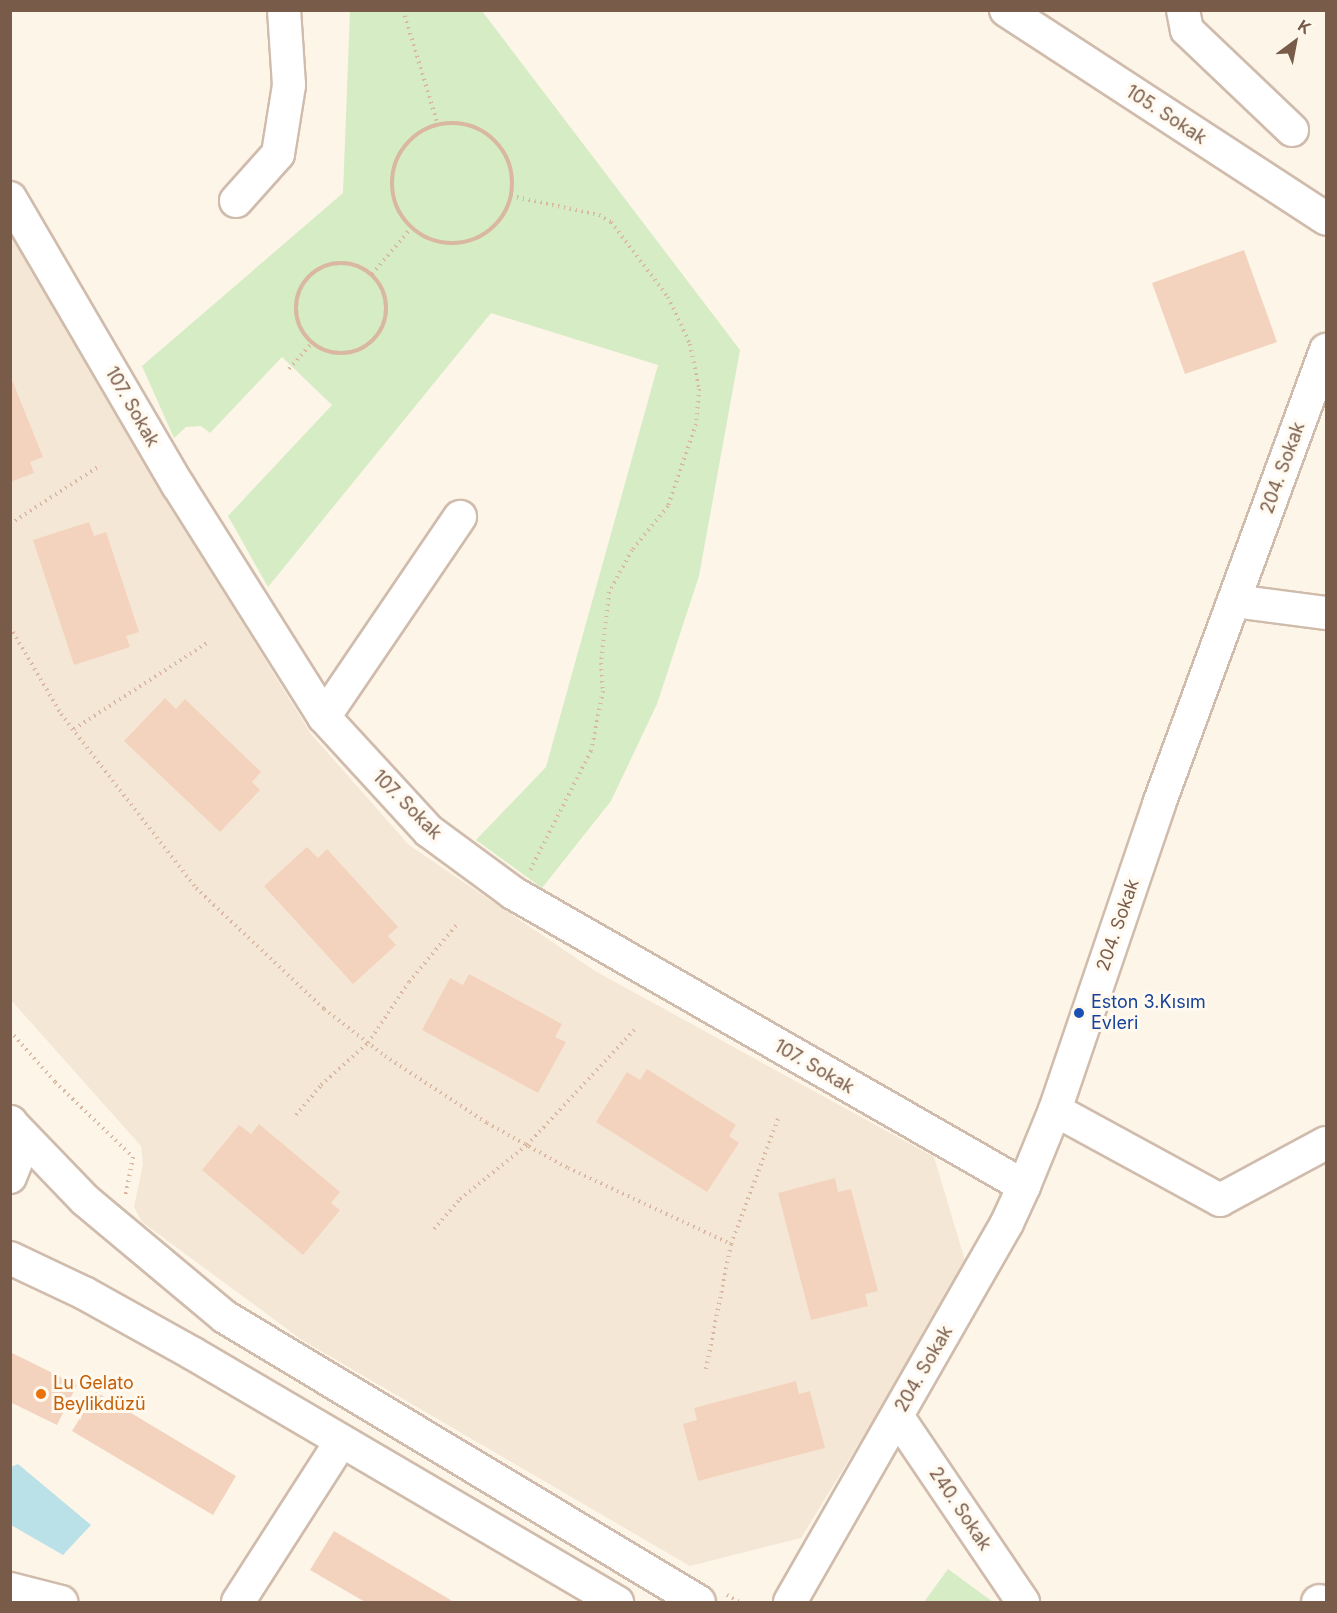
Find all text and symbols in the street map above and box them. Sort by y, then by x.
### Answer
north arrow [1265,12,1325,72]
text: K [1294,15,1315,38]
street label: 105. Sokak [1122,81,1210,149]
street label: 107. Sokak [100,363,164,451]
street label: 204. Sokak [1256,419,1310,517]
street label: 107. Sokak [368,766,446,844]
street label: 204. Sokak [1092,876,1144,974]
place label: Eston 3.Kısım Evleri [1091,992,1206,1034]
marker: Eston 3.Kısım Evleri [1072,1006,1086,1020]
street label: 107. Sokak [770,1035,858,1099]
street label: 204. Sokak [891,1322,957,1416]
place label: Lu Gelato Beylikdüzü [53,1373,146,1416]
marker: Lu Gelato Beylikdüzü [34,1387,48,1401]
street label: 240. Sokak [924,1463,996,1555]

